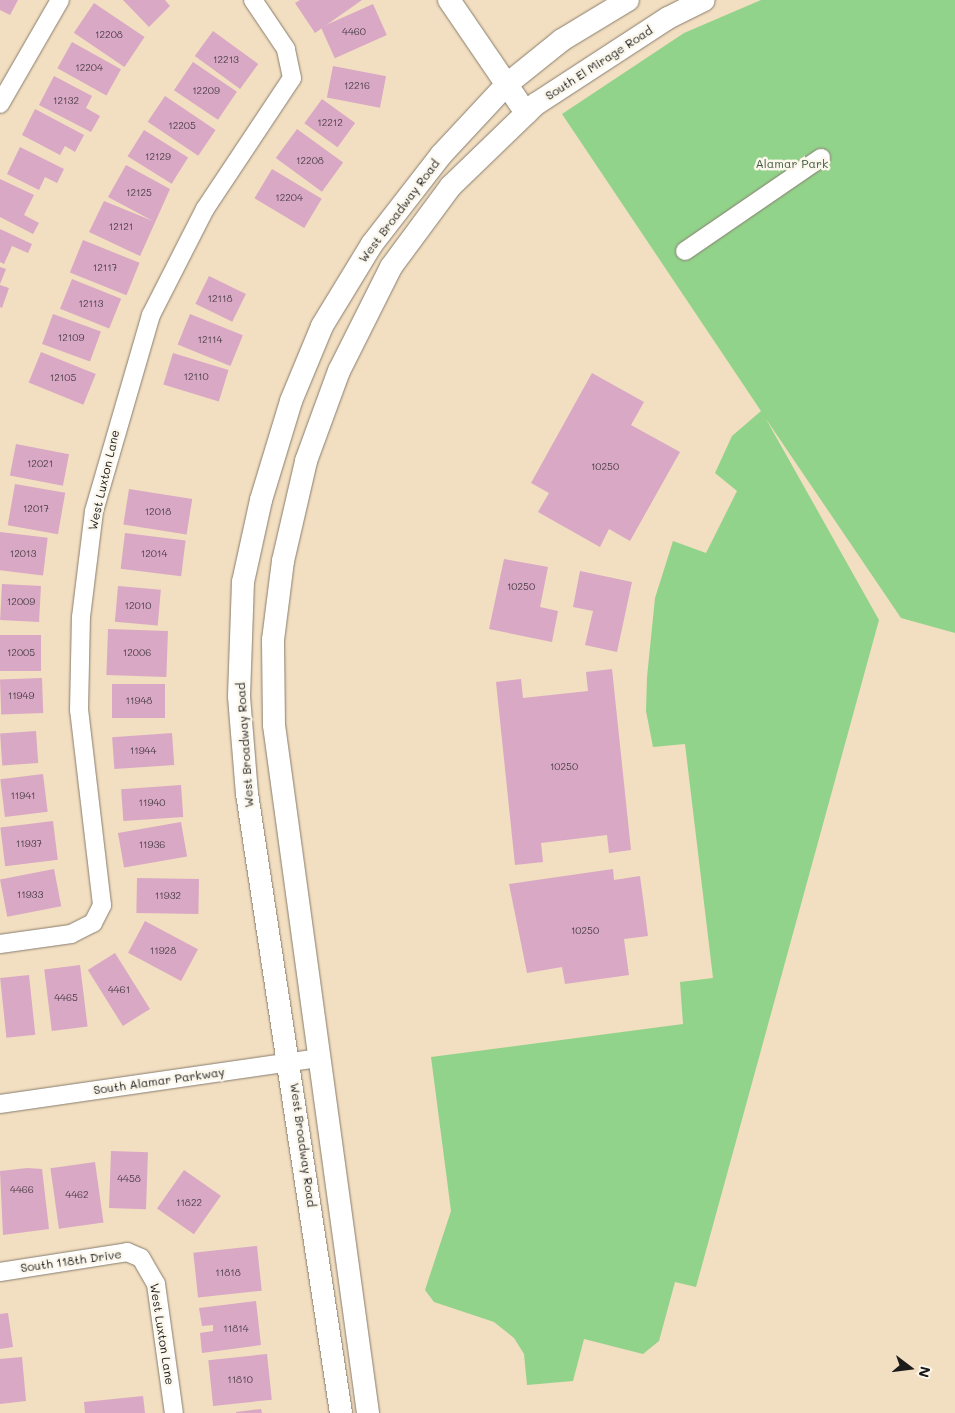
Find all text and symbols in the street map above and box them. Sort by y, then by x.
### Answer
street label: South El Mirage Road [543,23,655,103]
house number: 4460 [342,26,366,38]
house number: 12208 [95,29,123,41]
house number: 12213 [213,54,239,66]
house number: 12204 [75,62,103,74]
house number: 12216 [344,80,370,92]
house number: 12209 [192,85,220,97]
house number: 12132 [53,95,79,107]
house number: 12212 [317,117,343,129]
house number: 12205 [168,120,196,132]
house number: 12129 [145,151,171,163]
house number: 12208 [296,155,324,167]
street label: West Broadway Road [356,157,442,265]
park label: Alamar Park [756,157,828,171]
house number: 12125 [126,187,152,199]
house number: 12204 [275,192,303,204]
house number: 12121 [109,221,133,233]
house number: 12117 [93,262,117,274]
house number: 12118 [207,293,233,305]
house number: 12113 [79,298,103,310]
house number: 12109 [58,332,84,344]
house number: 12114 [198,334,222,346]
house number: 12110 [183,371,209,383]
house number: 12105 [50,372,76,384]
street label: West Luxton Lane [85,428,123,532]
house number: 12021 [27,458,53,470]
house number: 10250 [591,461,619,473]
house number: 12017 [23,503,49,515]
house number: 12018 [145,506,171,518]
house number: 12013 [10,548,36,560]
house number: 12014 [141,548,167,560]
house number: 10250 [507,581,535,593]
house number: 12009 [7,596,35,608]
house number: 12010 [125,600,151,612]
house number: 12005 [7,647,35,659]
house number: 12006 [123,647,151,659]
street label: West Broadway Road [233,682,257,808]
house number: 11949 [8,690,34,702]
house number: 11948 [126,695,152,707]
house number: 11944 [130,745,156,757]
house number: 10250 [550,761,578,773]
house number: 11941 [10,790,36,802]
house number: 11940 [139,797,165,809]
house number: 11937 [16,838,42,850]
house number: 11936 [139,839,165,851]
house number: 11933 [17,889,43,901]
house number: 11932 [155,890,181,902]
house number: 10250 [571,925,599,937]
house number: 11928 [150,945,176,957]
house number: 4461 [108,984,130,996]
house number: 4465 [54,992,78,1004]
street label: South Alamar Parkway [93,1065,225,1097]
street label: West Broadway Road [287,1082,319,1208]
house number: 4458 [117,1173,141,1185]
house number: 4466 [10,1184,34,1196]
house number: 4462 [65,1189,89,1201]
house number: 11822 [176,1197,202,1209]
street label: South 118th Drive [20,1247,122,1275]
house number: 11818 [215,1267,241,1279]
street label: West Luxton Lane [147,1282,177,1386]
house number: 11814 [223,1323,249,1335]
north arrow [885,1343,935,1393]
text: N [914,1364,936,1380]
house number: 11810 [227,1374,253,1386]

